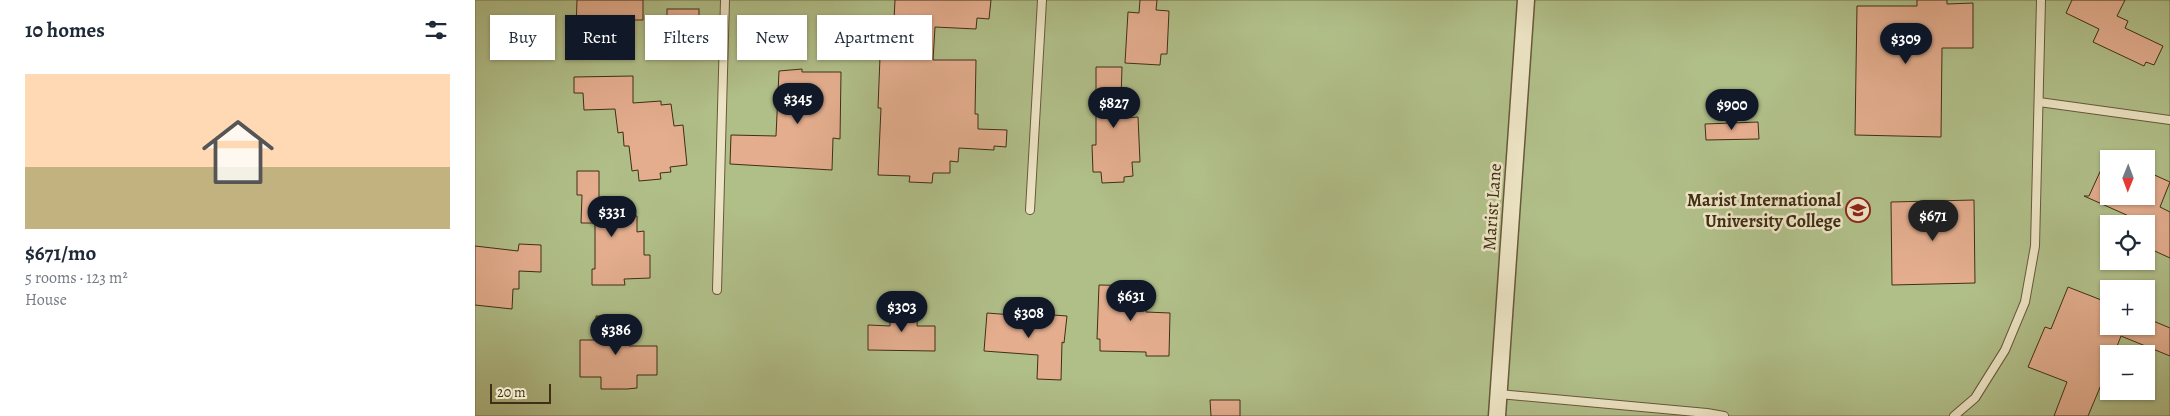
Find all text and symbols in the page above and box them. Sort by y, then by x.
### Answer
chip: Buy [490,15,555,60]
chip: Rent [565,15,635,60]
chip: Filters [645,15,727,60]
chip: New [737,15,807,60]
chip: Apartment [817,15,932,60]
text: 10 homes [25,16,105,44]
icon: filters [422,16,450,44]
pin: $309 [1876,22,1936,65]
text: $309 [1891,28,1921,50]
pin: $345 [768,82,828,125]
pin: $827 [1084,86,1144,129]
text: $345 [784,88,812,110]
pin: $900 [1702,88,1762,131]
text: $827 [1099,92,1129,114]
text: $900 [1717,94,1747,116]
icon: home [193,107,283,197]
north arrow [2100,150,2155,205]
map controls [2100,150,2155,400]
street label: Marist Lane [1477,162,1507,252]
place label: Marist International University College [1687,188,1841,233]
pin: $331 [582,196,642,238]
school or university icon: Marist International University College [1845,197,1871,223]
pin: $671 [1903,200,1963,242]
text: $331 [599,201,625,223]
text: $671 [1919,205,1947,227]
button: locate [2100,215,2155,270]
text: $671/mo [25,239,96,267]
text: 5 rooms · 123 m² [25,267,128,289]
pin: $631 [1101,280,1161,322]
button: + [2100,280,2155,335]
text: $631 [1117,285,1145,307]
text: House [25,289,67,311]
pin: $303 [872,290,932,333]
text: $303 [887,296,917,318]
pin: $308 [999,296,1059,339]
text: $308 [1014,302,1044,324]
pin: $386 [586,314,646,356]
text: $386 [601,319,631,341]
button: − [2100,345,2155,400]
scale bar [490,381,551,404]
text: 20 m [497,383,526,402]

